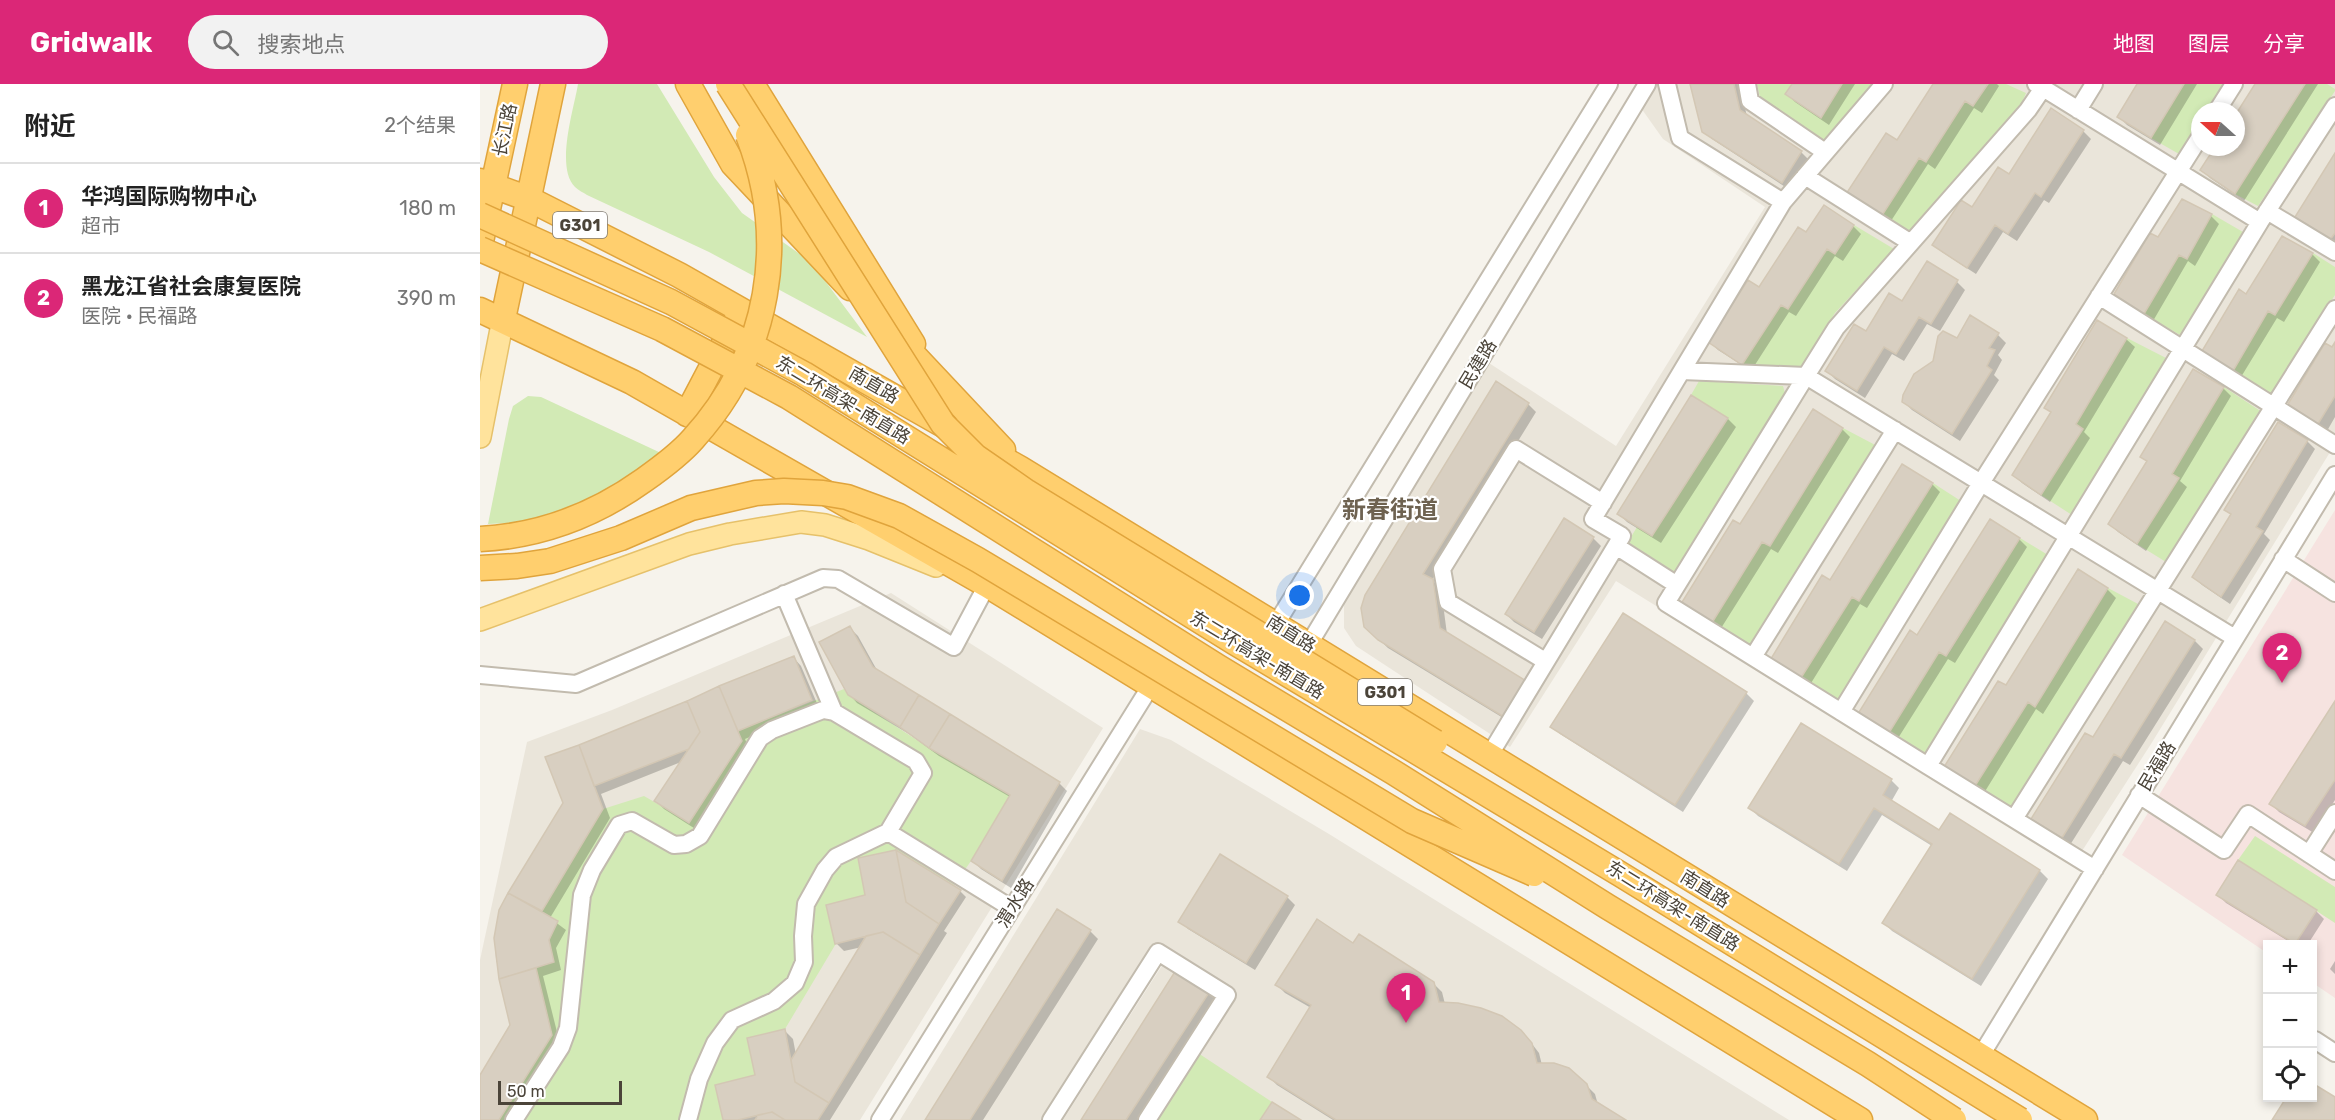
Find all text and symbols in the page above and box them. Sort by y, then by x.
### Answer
search box [188,15,608,69]
text: Gridwalk [30,26,152,59]
icon: search [209,26,242,59]
text: 搜索地点 [257,31,345,58]
text: 地图 [2113,31,2155,56]
text: 图层 [2188,31,2230,56]
text: 分享 [2263,31,2305,56]
street label: 长江路 [489,101,521,159]
north arrow [2191,102,2245,156]
text: 附近 [24,111,76,142]
text: 2个结果 [384,113,456,137]
text: 华鸿国际购物中心 [81,183,257,210]
text: 1 [39,196,48,220]
text: 180 m [399,196,456,220]
road number: G301 [553,212,607,238]
text: 超市 [81,214,121,238]
text: 黑龙江省社会康复医院 [81,273,301,300]
text: 2 [37,286,50,310]
text: 390 m [397,286,456,310]
text: 医院 · 民福路 [81,304,197,328]
street label: 民建路 [1455,335,1501,393]
street label: 东二环高架-南直路 [772,351,914,449]
street label: 南直路 [845,362,903,408]
district label: 新春街道 [1342,496,1438,524]
your location [1285,581,1314,610]
street label: 东二环高架-南直路 [1186,606,1328,704]
street label: 南直路 [1262,610,1320,658]
pin: 2 [2262,634,2302,683]
road number: G301 [1358,679,1412,705]
street label: 民福路 [2134,737,2180,795]
street label: 东二环高架-南直路 [1602,856,1744,956]
street label: 南直路 [1676,865,1734,913]
street label: 渭水路 [991,874,1039,932]
map controls [2263,940,2317,1102]
button: + [2263,940,2317,994]
pin: 1 [1386,974,1426,1023]
button: − [2263,994,2317,1048]
button: locate [2263,1048,2317,1102]
scale bar [498,1078,622,1106]
text: 50 m [507,1082,545,1101]

